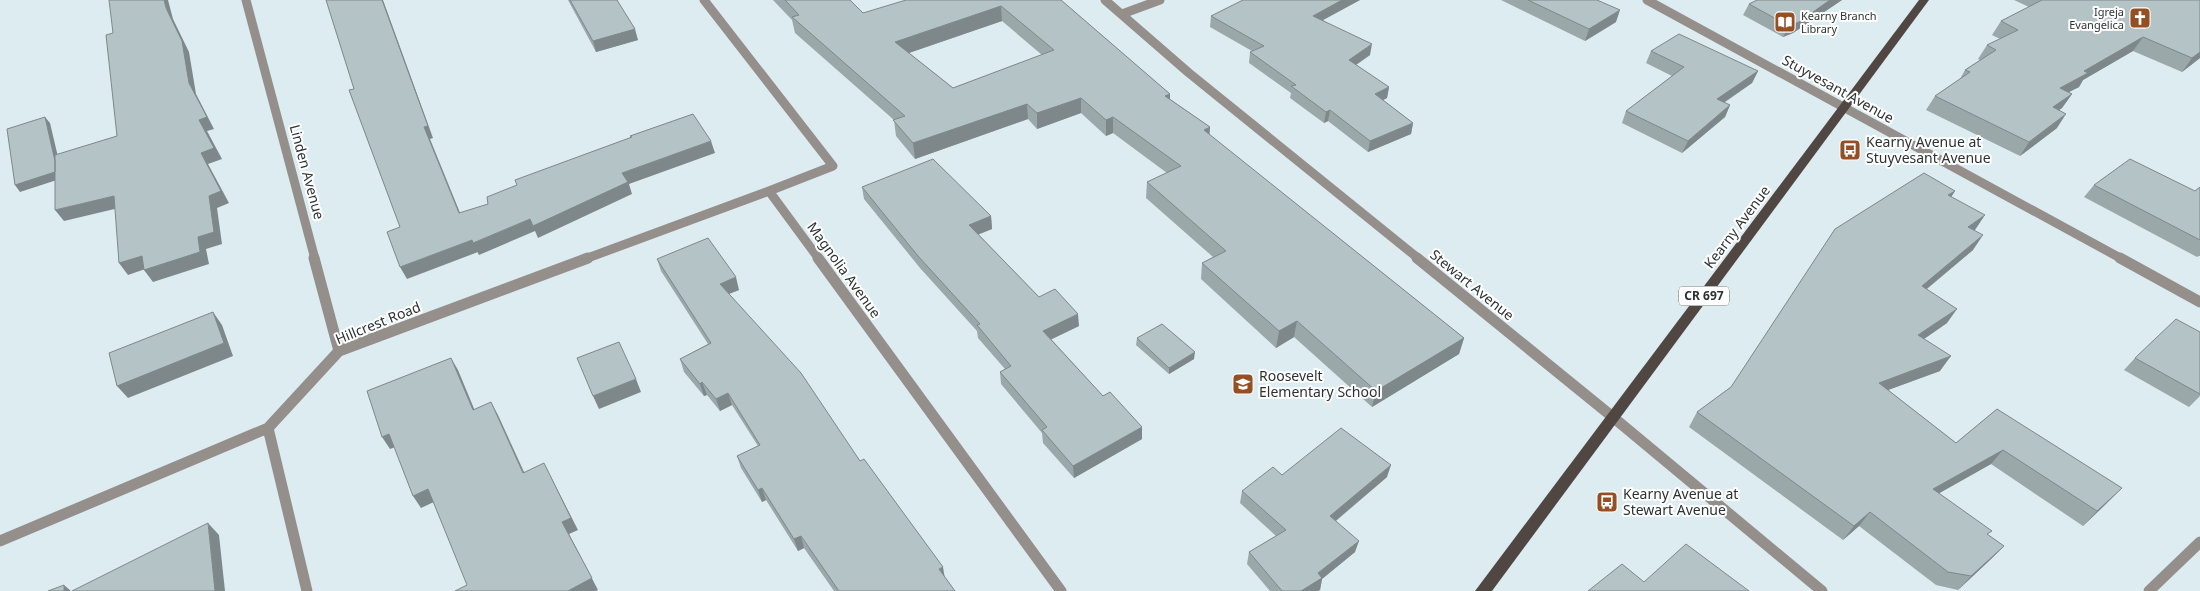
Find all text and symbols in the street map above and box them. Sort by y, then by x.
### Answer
place label: Igreja Evangelica [2069,4,2124,32]
church icon: Igreja Evangelica [2128,6,2152,30]
place label: Kearny Branch Library [1801,8,1877,36]
library icon: Kearny Branch Library [1773,10,1797,34]
street label: Stuyvesant Avenue [1779,50,1897,127]
street label: Linden Avenue [286,122,329,222]
place label: Kearny Avenue at Stuyvesant Avenue [1866,132,1991,167]
bus stop icon: Kearny Avenue at Stuyvesant Avenue [1838,138,1862,162]
street label: Kearny Avenue [1699,181,1774,272]
street label: Magnolia Avenue [803,218,886,322]
street label: Stewart Avenue [1426,245,1518,324]
road number: CR 697 [1679,286,1729,306]
street label: Hillcrest Road [332,297,423,348]
place label: Roosevelt Elementary School [1259,366,1381,401]
school or university icon: Roosevelt Elementary School [1231,372,1255,396]
place label: Kearny Avenue at Stewart Avenue [1623,484,1738,519]
bus stop icon: Kearny Avenue at Stewart Avenue [1595,490,1619,514]

